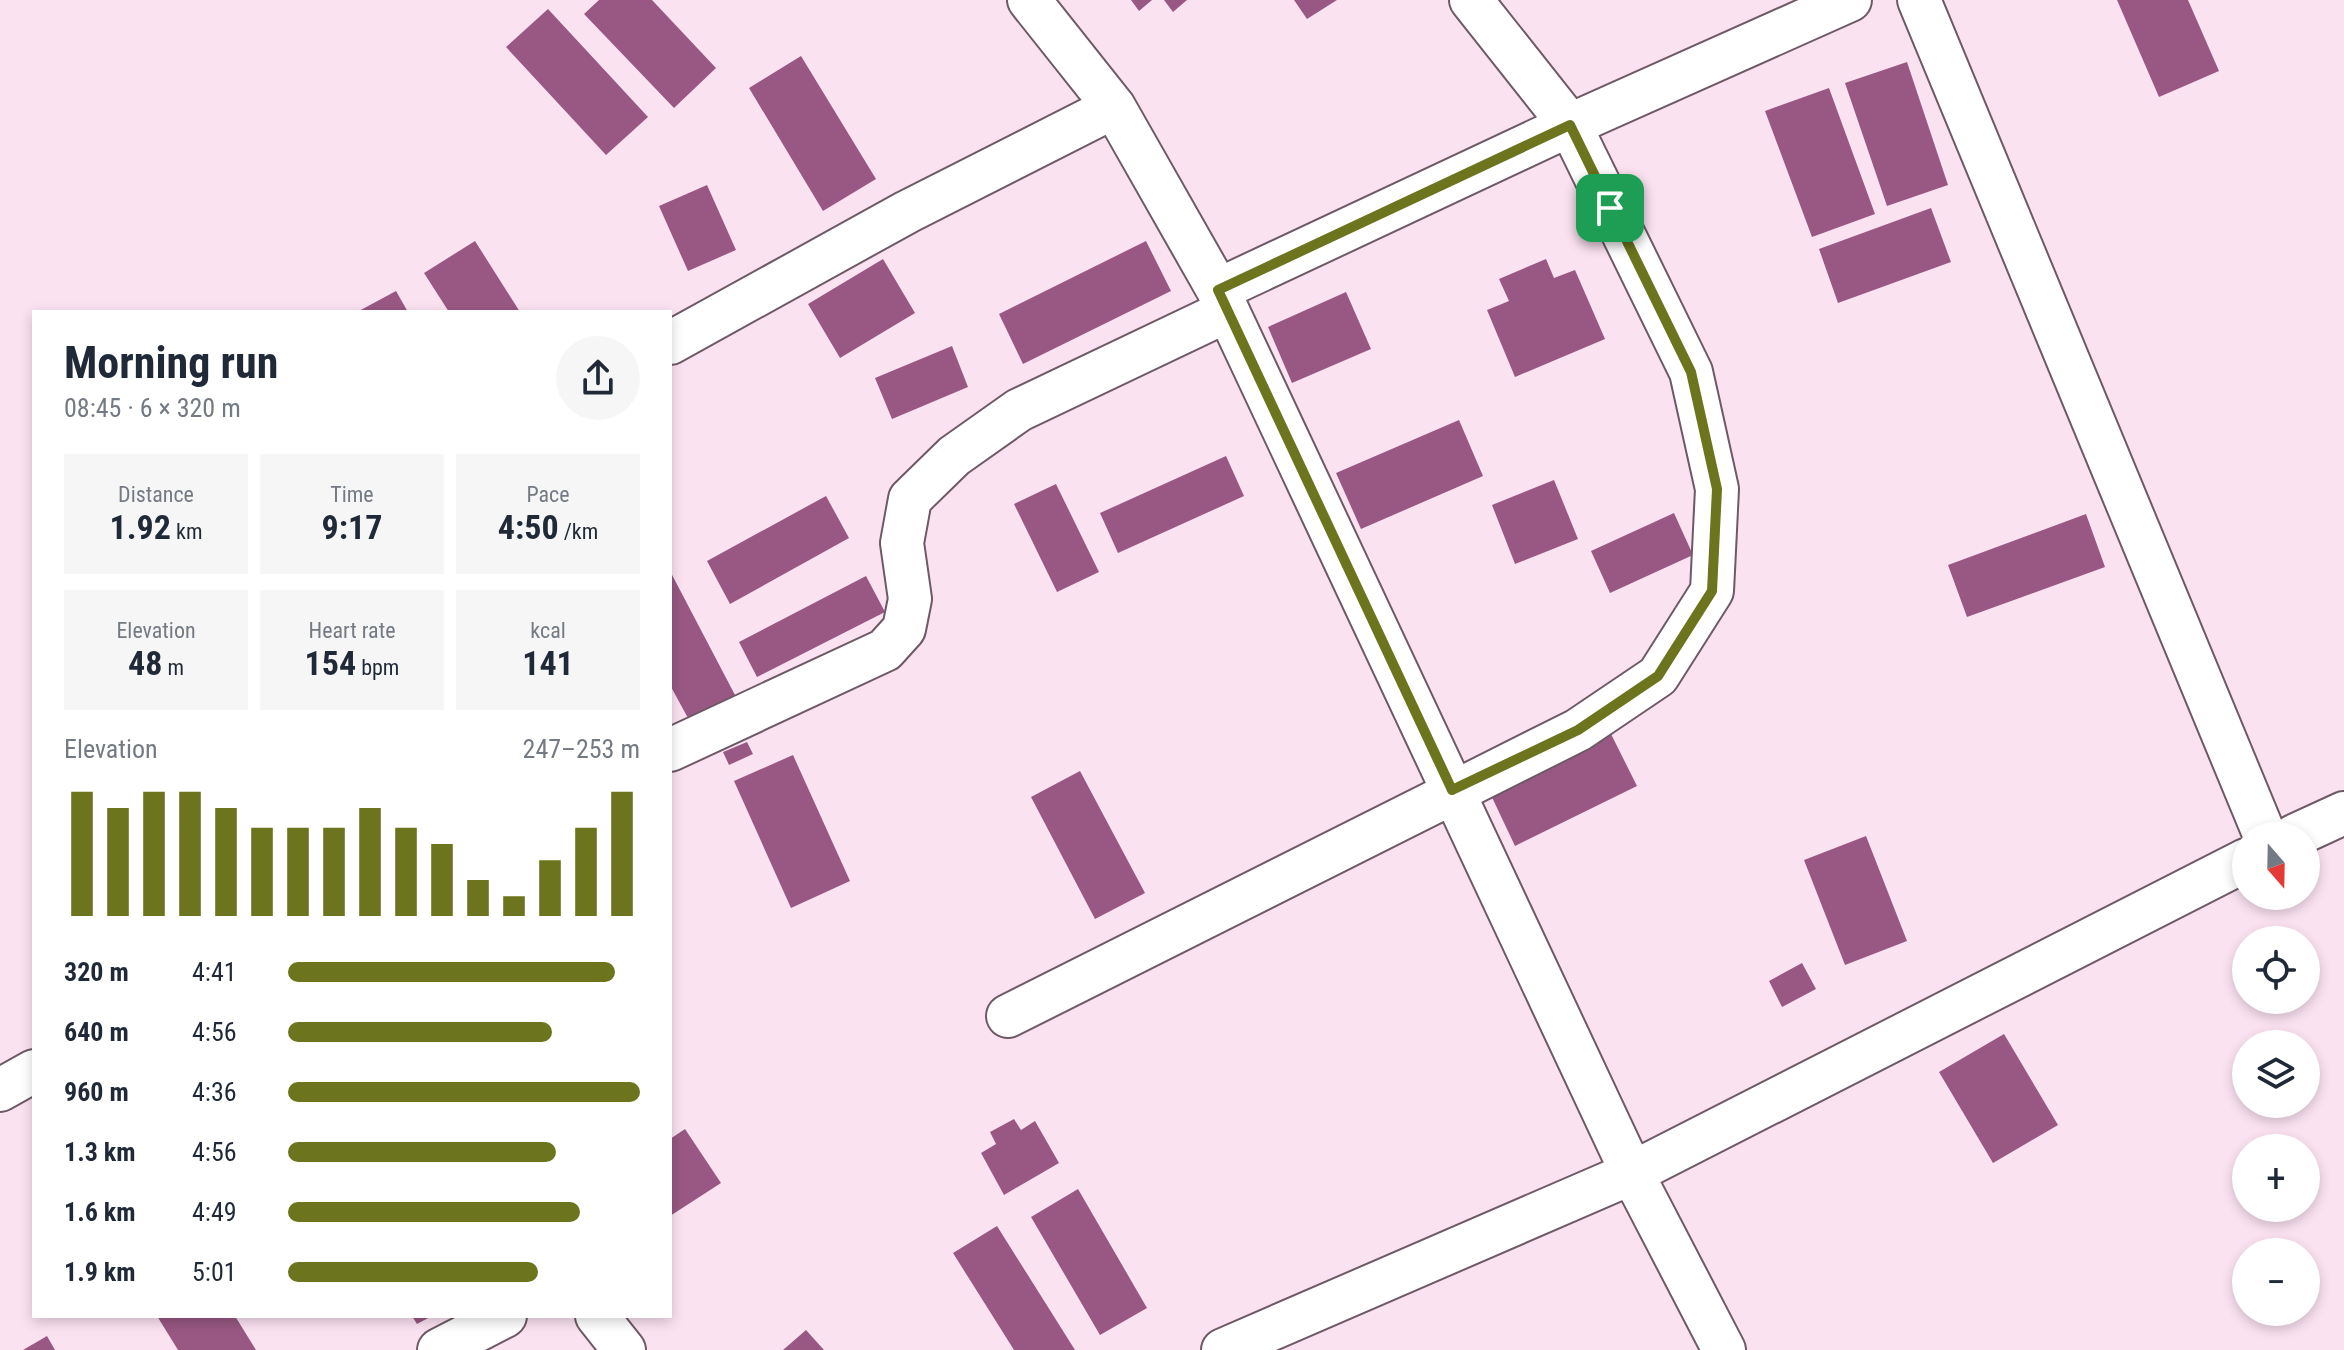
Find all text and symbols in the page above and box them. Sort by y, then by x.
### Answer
pin [1576,174,1644,242]
icon: arrive [1588,186,1632,230]
button: share [556,336,640,420]
text: Morning run [64,337,278,389]
text: 08:45 · 6 × 320 m [64,393,241,423]
text: Distance [118,482,194,507]
text: Time [330,482,374,507]
text: Pace [526,482,570,507]
text: 1.92 [110,507,171,547]
text: 9:17 [322,507,382,547]
text: 4:50 [498,507,559,547]
text: km [171,519,202,544]
text: /km [559,519,598,544]
text: Elevation [116,618,196,643]
text: Heart rate [309,618,395,643]
text: kcal [530,618,566,643]
text: 48 [128,643,162,683]
text: 154 [305,643,356,683]
text: 141 [522,643,574,683]
text: m [162,655,184,680]
text: bpm [356,655,399,680]
text: Elevation [64,734,158,764]
text: 247–253 m [523,734,640,764]
north arrow [2232,822,2320,910]
map controls [2232,822,2320,1326]
button: locate [2232,926,2320,1014]
text: 320 m [64,957,129,987]
text: 4:41 [192,957,237,987]
text: 640 m [64,1017,129,1047]
text: 4:56 [192,1017,237,1047]
button: layers [2232,1030,2320,1118]
text: 960 m [64,1077,129,1107]
text: 4:36 [192,1077,237,1107]
button: + [2232,1134,2320,1222]
text: 1.3 km [64,1137,136,1167]
text: 4:56 [192,1137,237,1167]
text: 1.6 km [64,1197,136,1227]
text: 4:49 [192,1197,237,1227]
button: − [2232,1238,2320,1326]
text: 1.9 km [64,1257,136,1287]
text: 5:01 [192,1257,237,1287]

